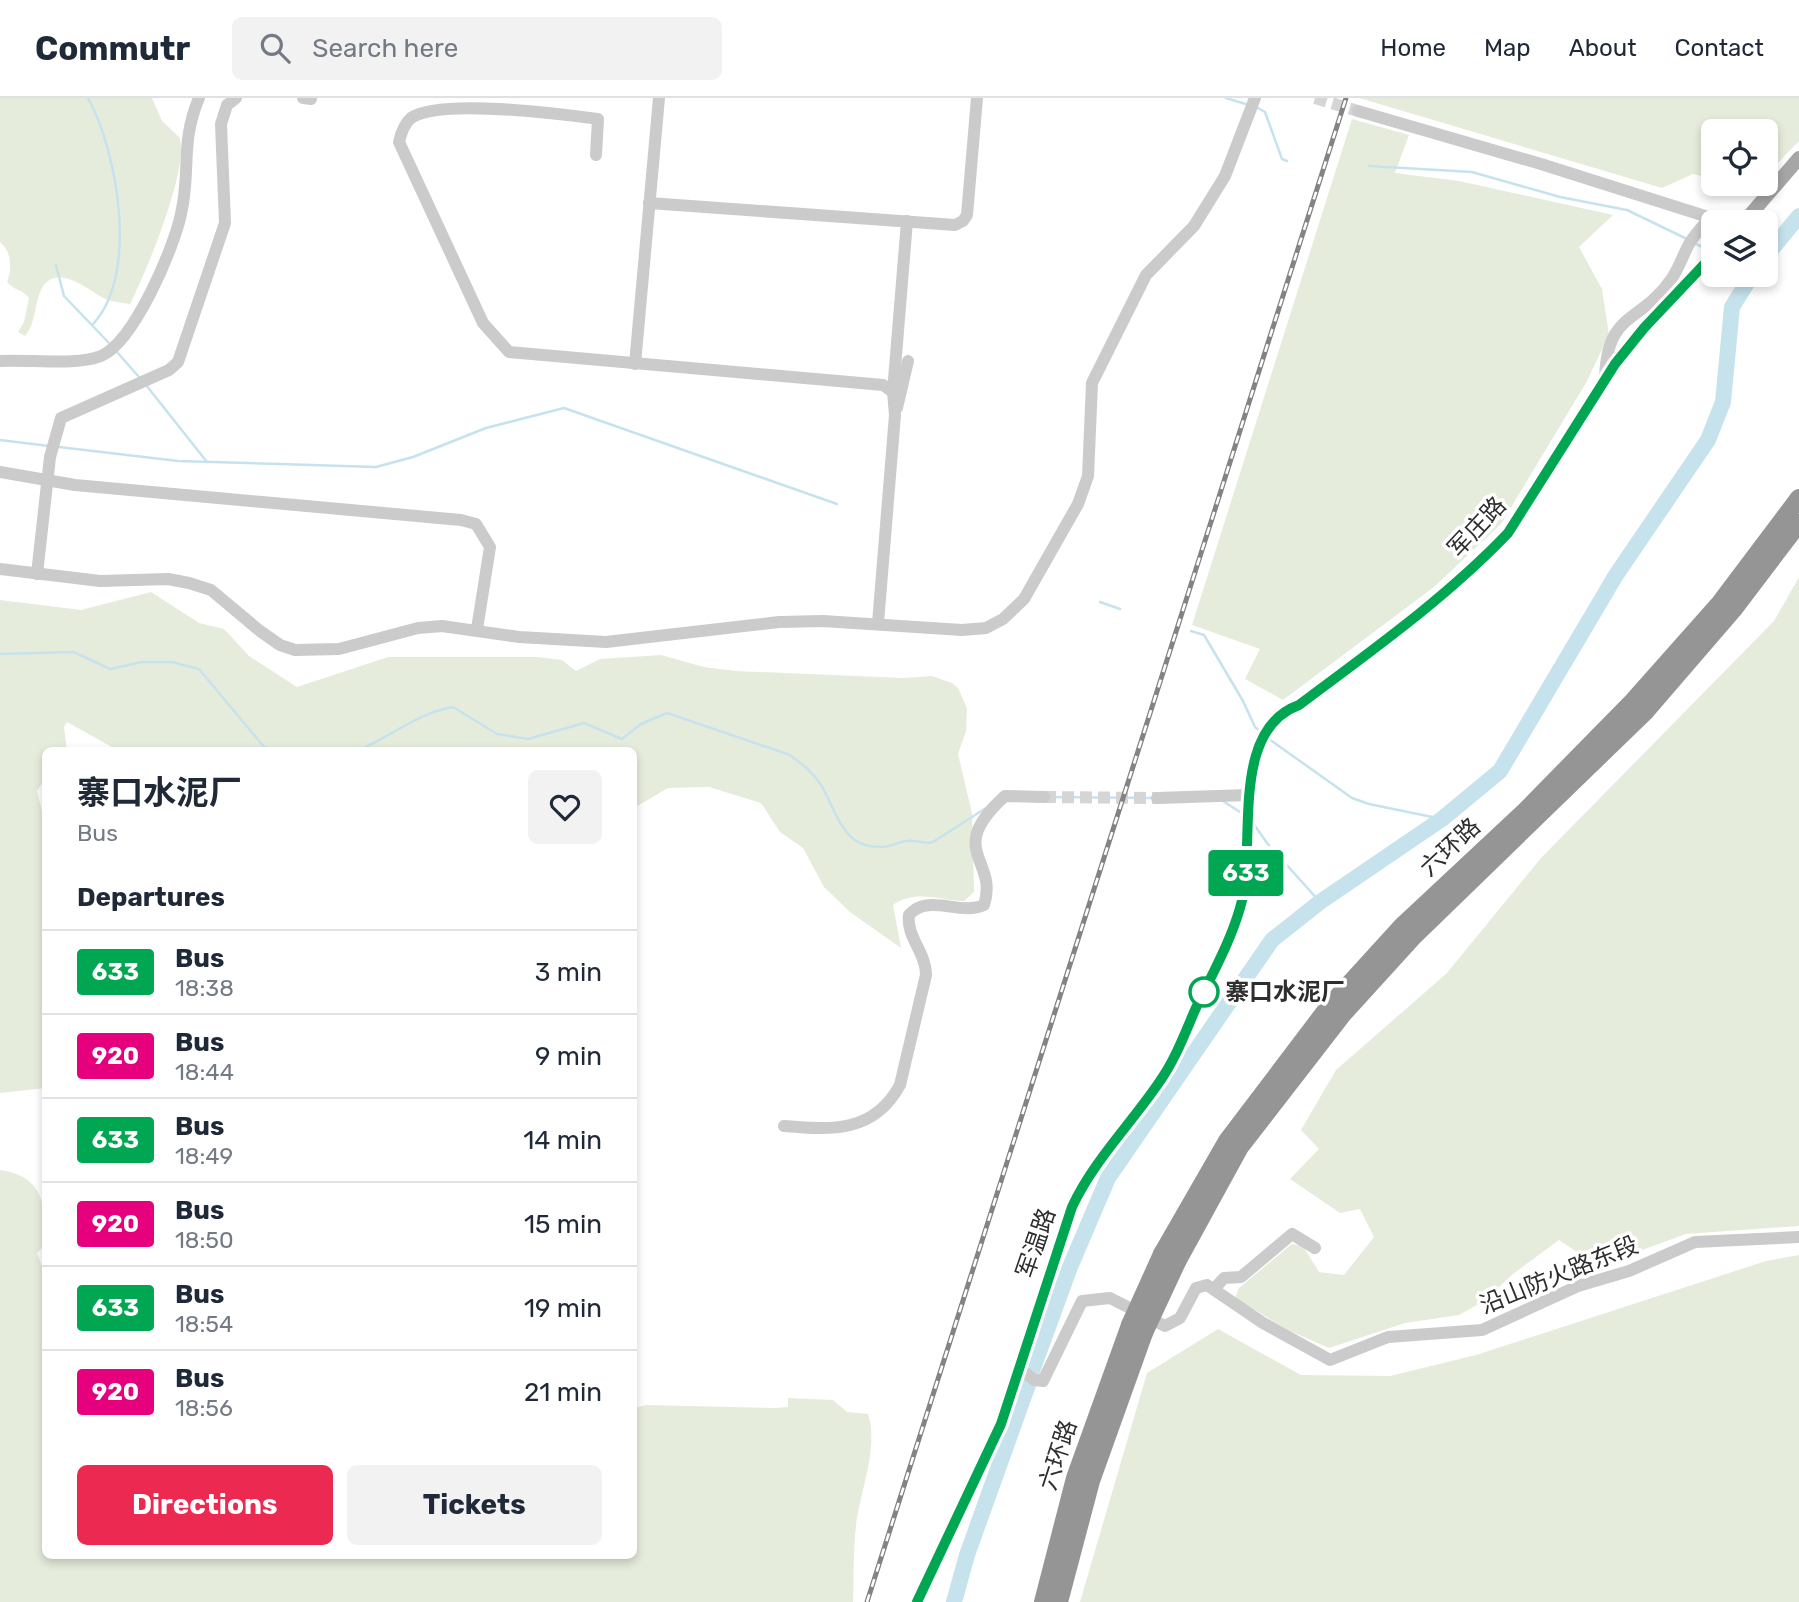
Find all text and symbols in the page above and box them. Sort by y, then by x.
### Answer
search box [232,17,722,80]
text: Commutr [35,29,190,68]
icon: search [256,29,294,67]
text: Search here [312,33,458,64]
text: Home [1380,34,1446,62]
text: Map [1484,34,1531,62]
text: About [1569,34,1637,62]
text: Contact [1675,34,1764,62]
map controls [1701,119,1778,287]
button: locate [1701,119,1778,196]
button: layers [1701,210,1778,287]
street label: 军庄路 [1442,491,1512,563]
button: heart [528,770,602,844]
text: 寨口水泥厂 [77,773,242,812]
street label: 六环路 [1414,812,1486,882]
text: Bus [77,819,118,847]
line badge: 633 [1206,850,1286,896]
text: 633 [1222,859,1270,887]
text: Departures [77,882,225,913]
text: Bus [175,943,224,974]
text: 3 min [535,957,602,988]
text: 633 [92,958,139,986]
text: 18:38 [175,974,234,1002]
marker: 寨口水泥厂 [1189,977,1219,1007]
place label: 寨口水泥厂 [1225,978,1345,1006]
text: Bus [175,1027,224,1058]
text: 9 min [535,1041,602,1072]
text: 920 [92,1042,139,1070]
text: 18:44 [175,1058,234,1086]
text: Bus [175,1111,224,1142]
text: 14 min [523,1125,602,1156]
text: 633 [92,1126,139,1154]
text: 18:49 [175,1142,233,1170]
text: Bus [175,1195,224,1226]
street label: 军温路 [1011,1204,1061,1282]
text: 15 min [524,1209,602,1240]
text: 920 [92,1210,139,1238]
text: 18:50 [175,1226,234,1254]
street label: 沿山防火路东段 [1476,1231,1642,1319]
text: Bus [175,1279,224,1310]
text: 19 min [524,1293,602,1324]
text: 633 [92,1294,139,1322]
text: 18:54 [175,1310,233,1338]
text: Bus [175,1363,224,1394]
text: 21 min [524,1377,602,1408]
text: 920 [92,1378,139,1406]
text: 18:56 [175,1394,233,1422]
street label: 六环路 [1034,1416,1082,1494]
button: Directions [77,1465,333,1545]
button: Tickets [347,1465,602,1545]

